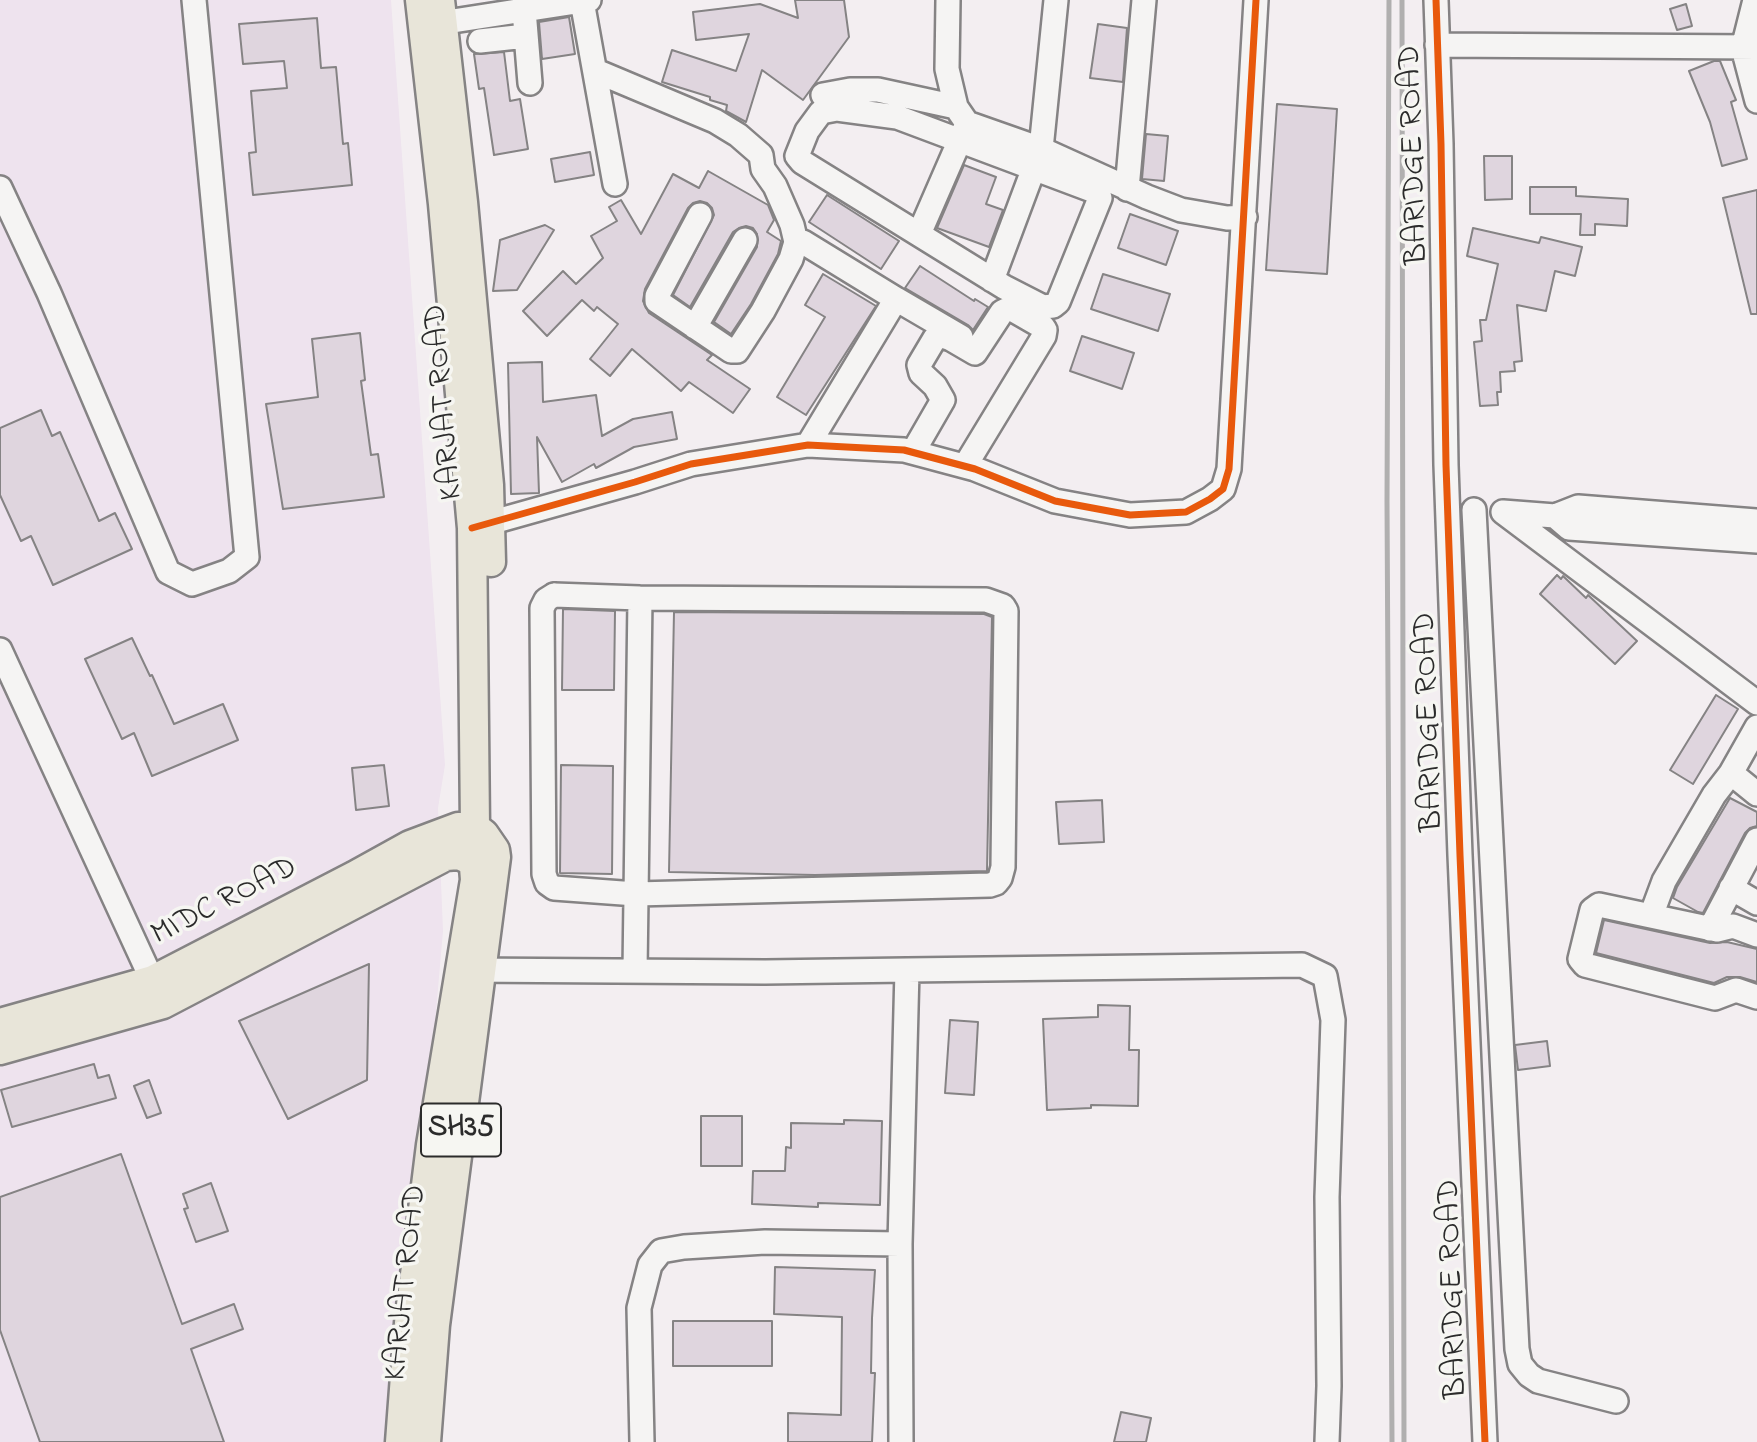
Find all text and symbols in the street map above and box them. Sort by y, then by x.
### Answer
street label: BARIDGE ROAD [1393,45,1439,265]
street label: KARJAT ROAD [418,302,474,502]
street label: BARIDGE ROAD [1408,612,1454,832]
street label: MIDC ROAD [146,850,304,956]
road number: SH35 [421,1104,501,1156]
street label: BARIDGE ROAD [1432,1179,1478,1399]
street label: KARJAT ROAD [379,1183,437,1383]

